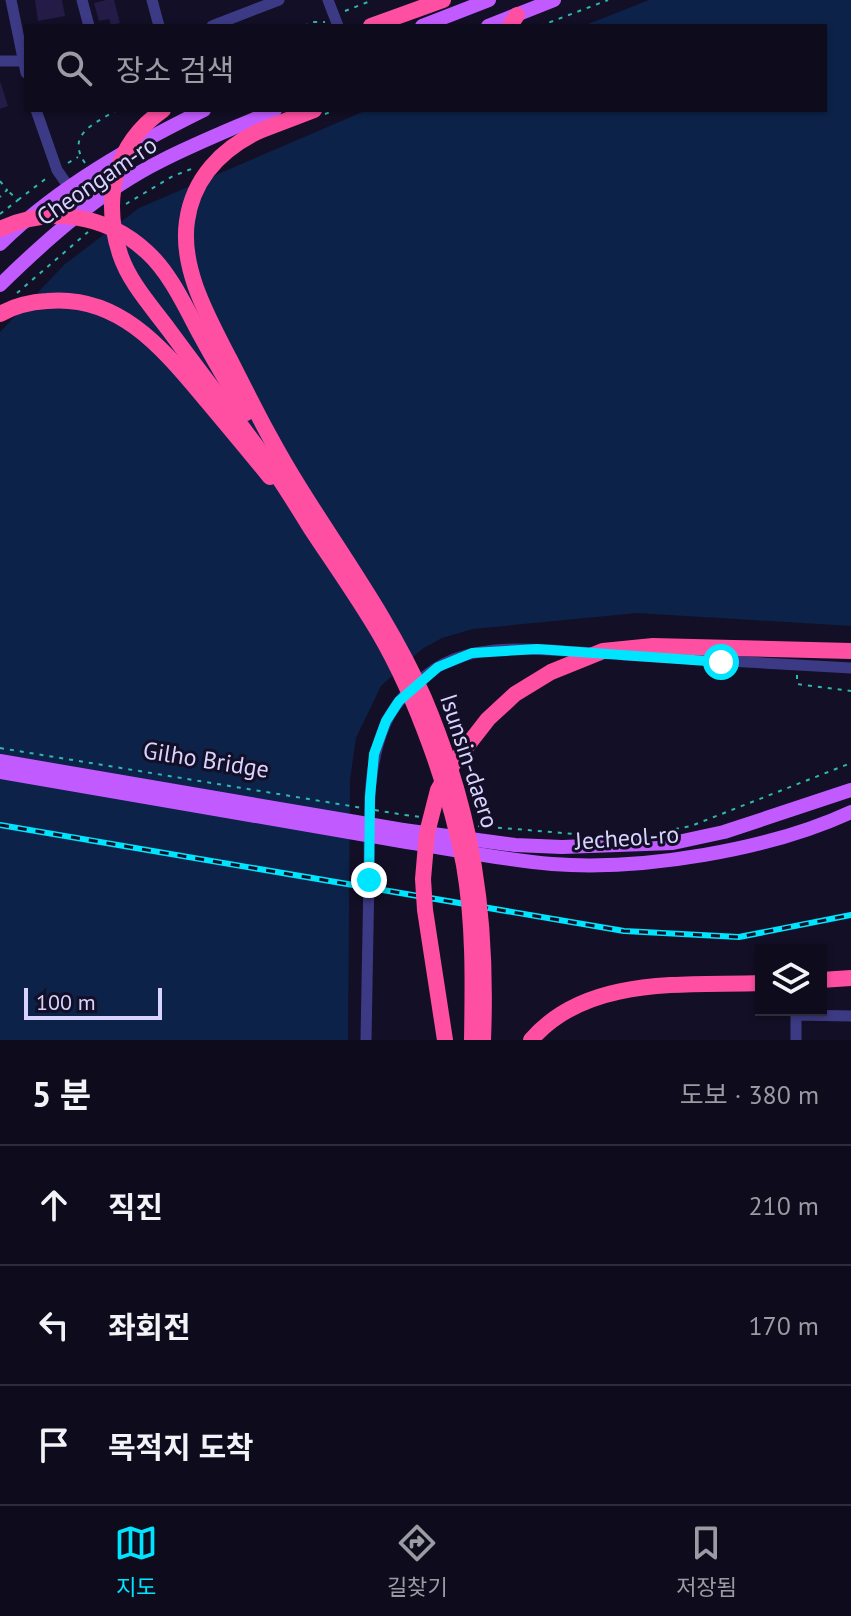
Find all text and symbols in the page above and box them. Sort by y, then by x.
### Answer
search box [24,24,827,112]
icon: search [52,46,96,90]
text: 장소 검색 [116,50,234,89]
street label: Cheongam-ro [31,129,163,232]
route start [703,644,739,680]
street label: Isunsin-daero [433,690,506,832]
street label: Gilho Bridge [141,734,271,785]
street label: Jecheol-ro [573,818,680,857]
route end [351,862,387,898]
map controls [755,944,827,1016]
button: layers [755,944,827,1016]
scale bar [24,984,162,1020]
text: 100 m [36,988,96,1016]
text: 5 분 [32,1072,91,1116]
text: 도보 · 380 m [680,1078,819,1111]
icon: ahead [32,1183,76,1227]
text: 직진 [108,1187,163,1226]
text: 210 m [748,1189,819,1222]
icon: left [32,1303,76,1347]
text: 좌회전 [108,1307,191,1346]
text: 170 m [748,1309,819,1342]
icon: arrive [32,1423,76,1467]
text: 목적지 도착 [108,1427,254,1466]
tab: 지도 [114,1521,158,1601]
tab: 길찾기 [387,1521,447,1601]
tab: 저장됨 [676,1521,737,1601]

